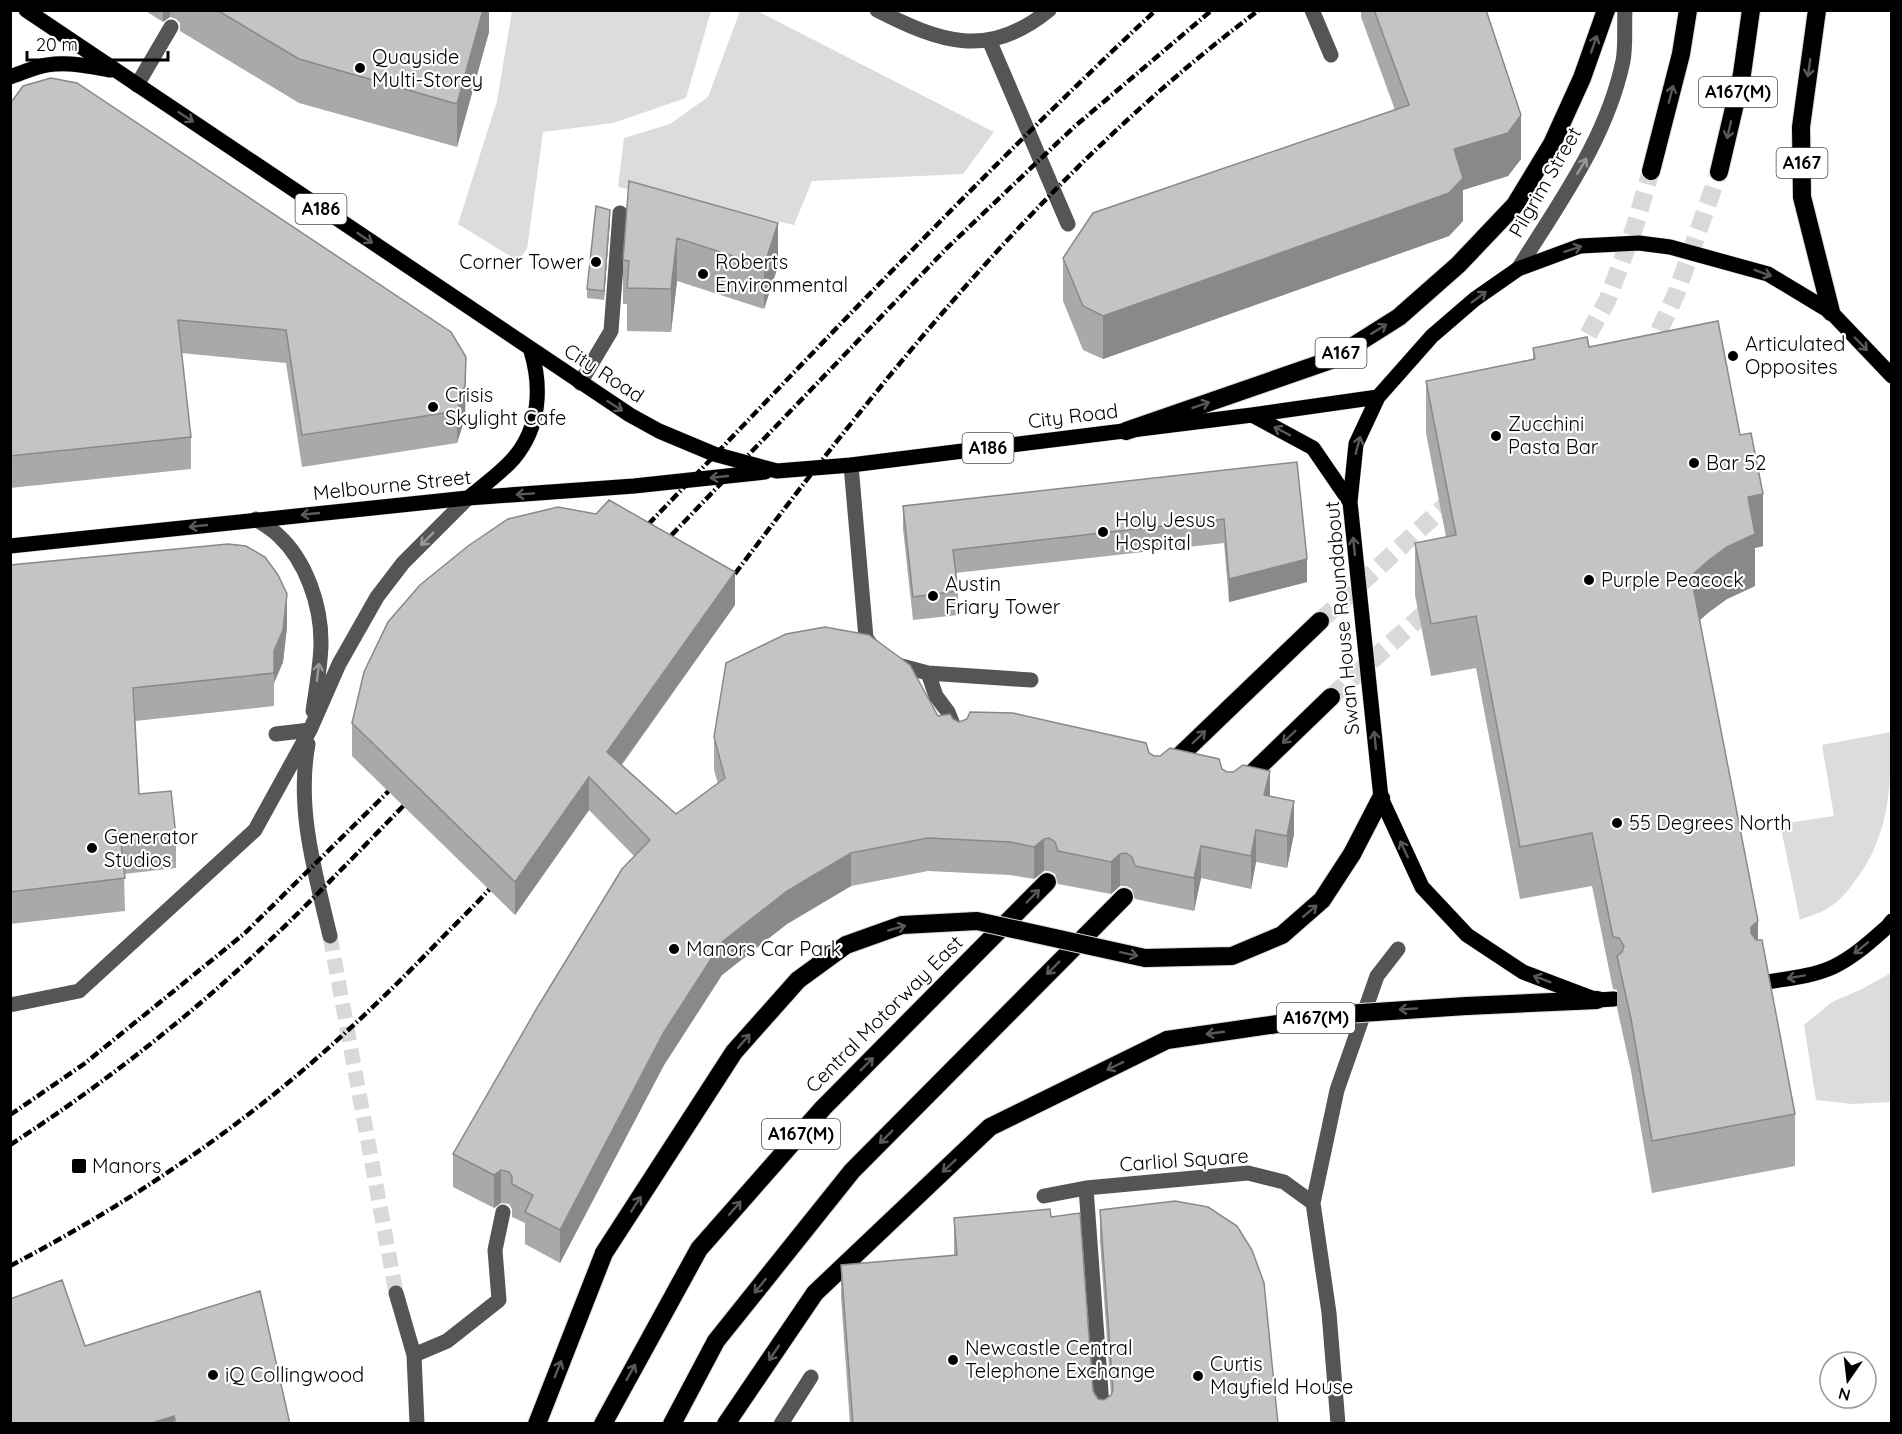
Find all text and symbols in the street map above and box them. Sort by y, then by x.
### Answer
scale bar [27,24,168,62]
text: 20 m [36,33,78,56]
one-way arrow [1590,35,1601,54]
place label: Quayside Multi-Storey [372,44,483,92]
one-way arrow [1803,58,1814,78]
marker: Quayside Multi-Storey [353,61,367,75]
road number: A167(M) [1699,77,1777,107]
one-way arrow [1665,85,1677,104]
one-way arrow [177,111,194,124]
one-way arrow [1722,120,1734,139]
street label: Pilgrim Street [1503,122,1586,241]
road number: A167 [1776,148,1828,178]
one-way arrow [1577,158,1589,175]
road number: A186 [296,194,346,224]
one-way arrow [356,232,372,244]
one-way arrow [1563,242,1582,253]
place label: Corner Tower [459,249,584,274]
place label: Roberts Environmental [715,249,848,297]
marker: Corner Tower [589,255,603,269]
marker: Roberts Environmental [696,267,710,281]
one-way arrow [1754,269,1772,280]
one-way arrow [1471,290,1487,303]
one-way arrow [1370,323,1387,335]
place label: Articulated Opposites [1745,331,1845,379]
one-way arrow [1854,336,1868,351]
street label: City Road [559,337,649,408]
road number: A167 [1316,338,1366,368]
marker: Articulated Opposites [1726,349,1740,363]
place label: Crisis Skylight Cafe [445,382,566,430]
street label: City Road [1026,398,1119,433]
one-way arrow [1191,399,1210,410]
marker: Crisis Skylight Cafe [426,400,440,414]
one-way arrow [606,400,623,412]
place label: Zucchini Pasta Bar [1508,411,1599,459]
one-way arrow [1274,425,1292,436]
marker: Zucchini Pasta Bar [1489,429,1503,443]
road number: A186 [962,433,1014,463]
one-way arrow [1353,436,1364,455]
place label: Bar 52 [1706,450,1766,475]
marker: Bar 52 [1687,456,1701,470]
street label: Melbourne Street [312,464,472,505]
one-way arrow [710,472,730,483]
one-way arrow [515,489,535,500]
street label: Swan House Roundabout [1319,500,1364,736]
place label: Holy Jesus Hospital [1115,507,1215,555]
one-way arrow [301,509,321,520]
one-way arrow [188,521,208,532]
marker: Holy Jesus Hospital [1096,525,1110,539]
one-way arrow [419,532,434,547]
one-way arrow [1348,537,1359,557]
place label: Purple Peacock [1601,567,1744,592]
place label: Austin Friary Tower [945,571,1061,619]
marker: Purple Peacock [1582,573,1596,587]
marker: Austin Friary Tower [926,589,940,603]
one-way arrow [312,663,323,683]
one-way arrow [1192,730,1207,745]
one-way arrow [1282,730,1297,744]
one-way arrow [1369,731,1380,750]
place label: 55 Degrees North [1629,810,1792,835]
marker: 55 Degrees North [1610,816,1624,830]
place label: Generator Studios [104,824,198,872]
marker: Generator Studios [85,841,99,855]
one-way arrow [1398,841,1410,859]
one-way arrow [1026,888,1040,903]
one-way arrow [1302,904,1317,918]
one-way arrow [887,922,906,933]
street label: Central Motorway East [800,930,968,1097]
place label: Manors Car Park [686,936,842,961]
marker: Manors Car Park [667,942,681,956]
one-way arrow [1853,942,1869,955]
one-way arrow [1118,949,1138,960]
one-way arrow [1046,961,1060,976]
one-way arrow [1787,972,1806,983]
one-way arrow [1533,973,1552,984]
road number: A167(M) [1277,1003,1355,1033]
one-way arrow [1399,1004,1419,1015]
one-way arrow [1205,1027,1225,1038]
one-way arrow [737,1034,751,1049]
one-way arrow [859,1057,874,1072]
one-way arrow [1106,1060,1124,1072]
road number: A167(M) [762,1119,840,1149]
one-way arrow [879,1129,894,1144]
street label: Carliol Square [1119,1143,1249,1176]
place label: Manors [92,1153,161,1178]
marker: Manors [70,1157,88,1175]
one-way arrow [942,1158,957,1173]
one-way arrow [630,1196,642,1212]
one-way arrow [728,1201,742,1216]
one-way arrow [754,1277,767,1293]
place label: Newcastle Central Telephone Exchange [965,1335,1155,1383]
one-way arrow [768,1345,780,1361]
north arrow [1818,1350,1878,1410]
place label: Curtis Mayfield House [1210,1351,1353,1399]
marker: Newcastle Central Telephone Exchange [946,1353,960,1367]
one-way arrow [553,1360,564,1378]
place label: iQ Collingwood [225,1362,364,1387]
one-way arrow [625,1364,637,1381]
marker: iQ Collingwood [206,1368,220,1382]
marker: Curtis Mayfield House [1191,1369,1205,1383]
text: N [1836,1383,1852,1406]

